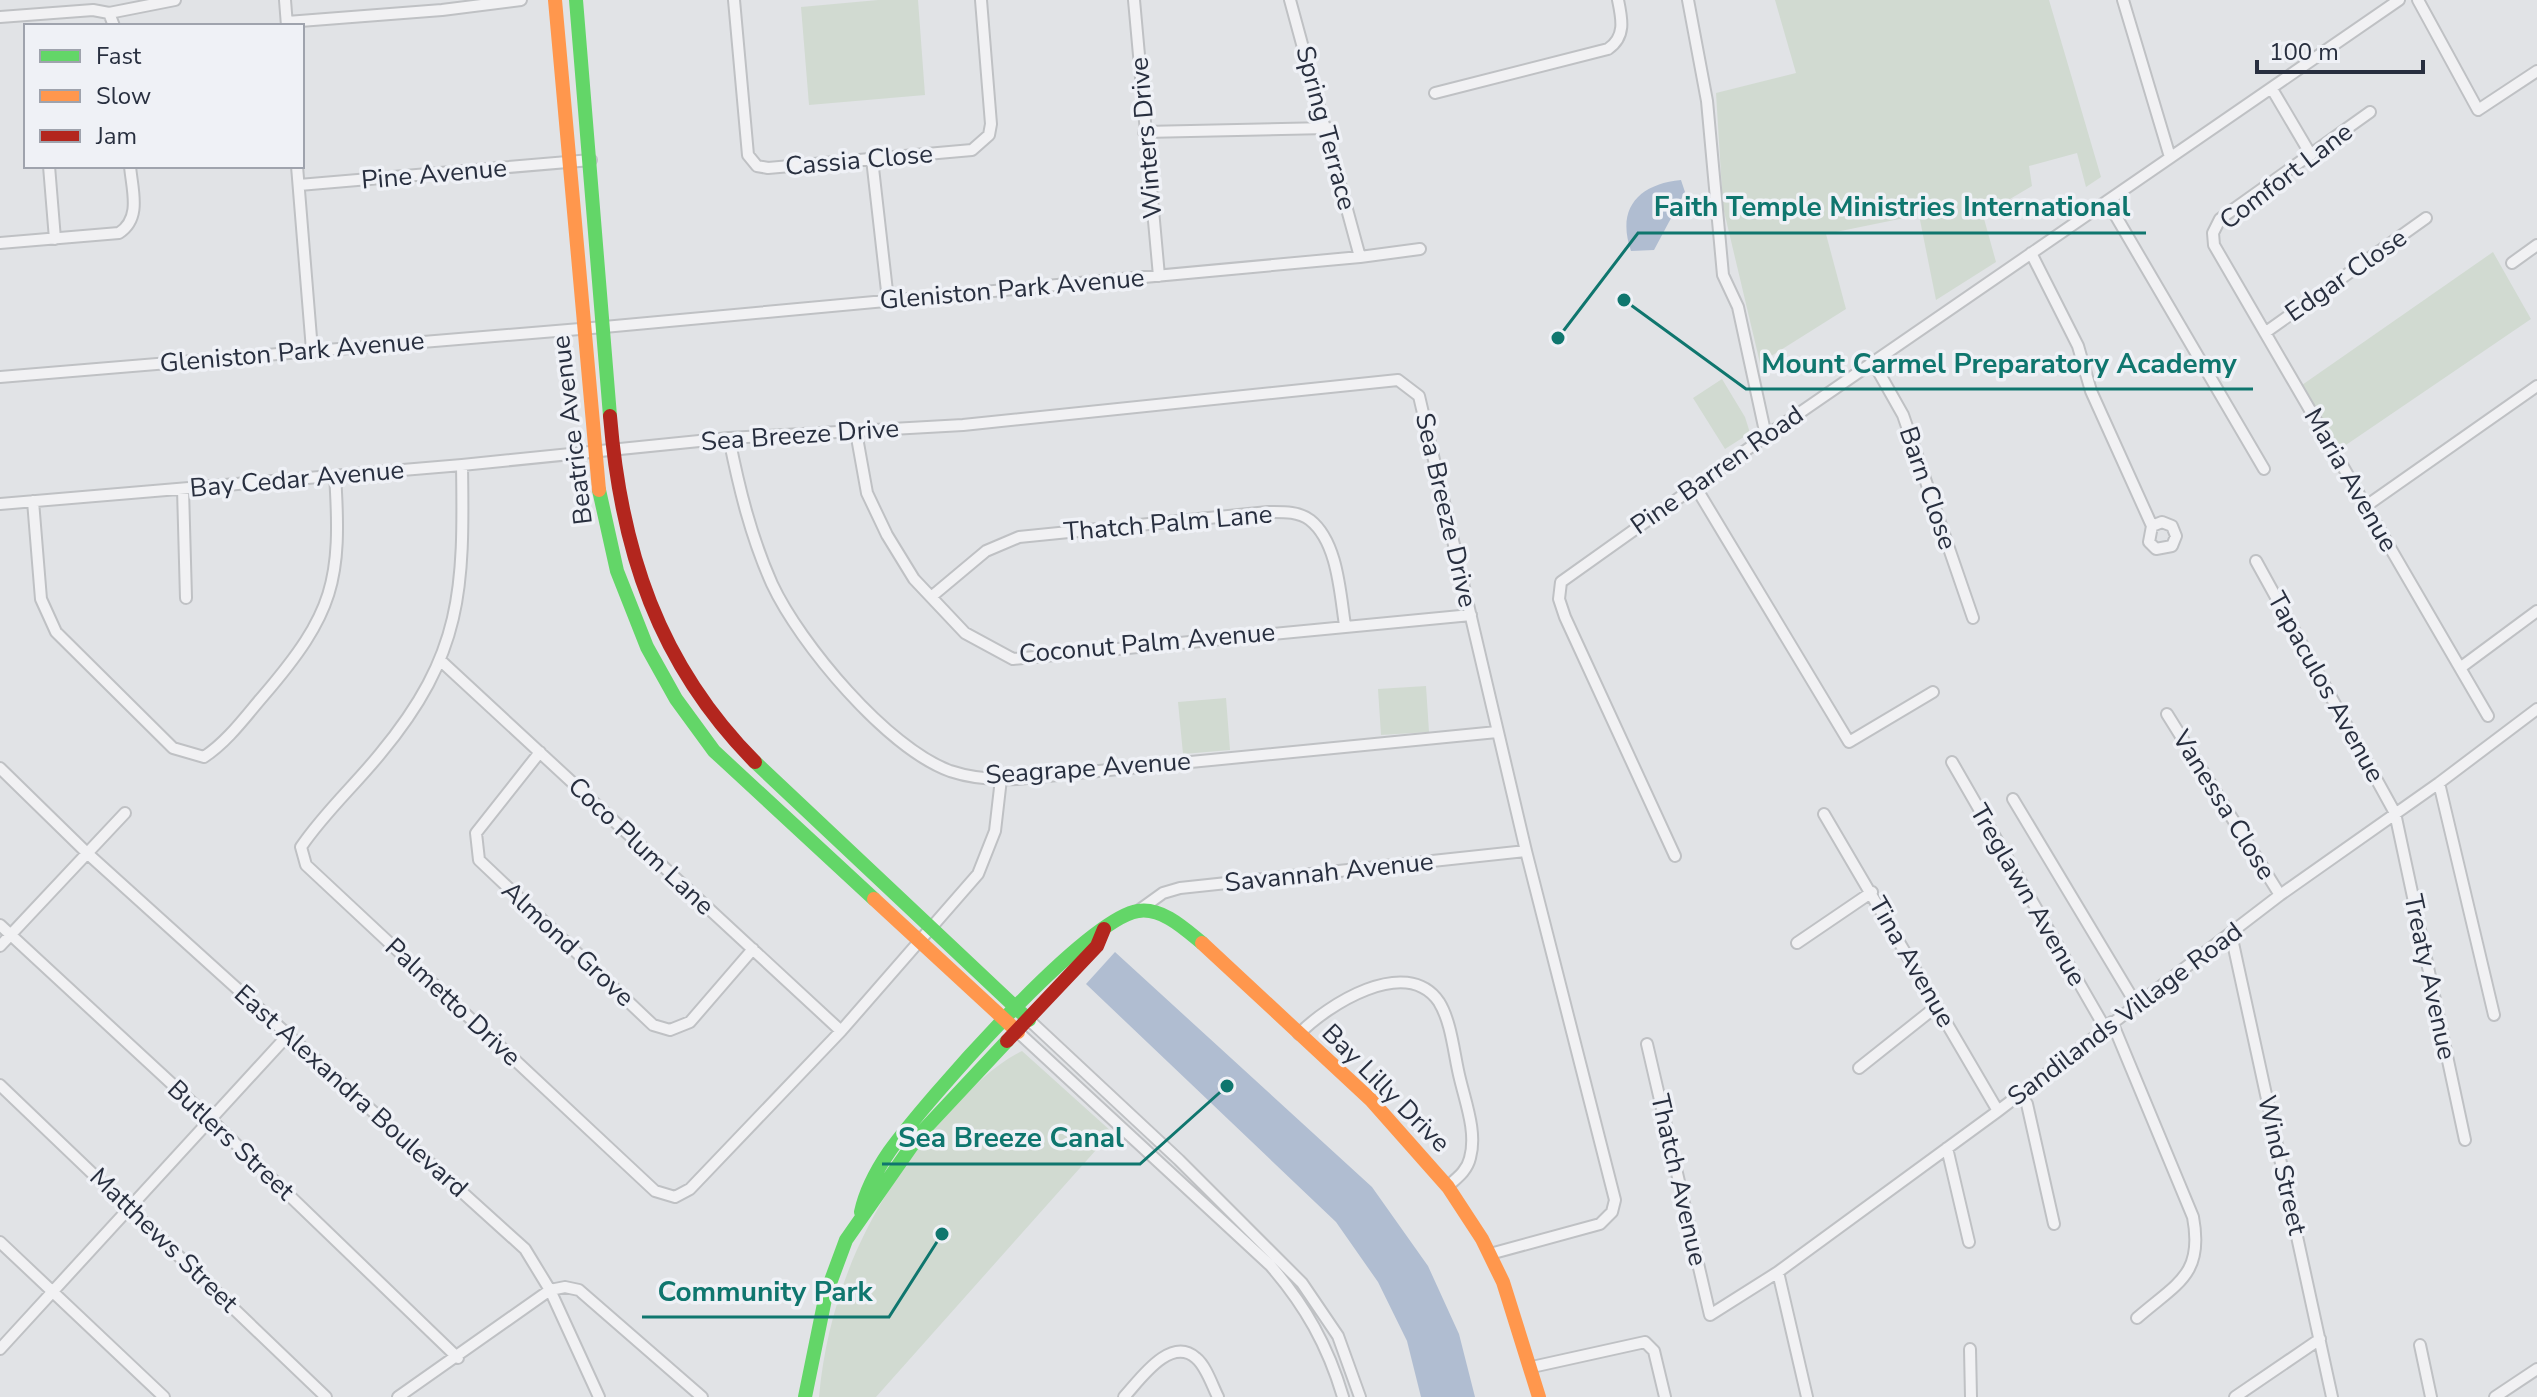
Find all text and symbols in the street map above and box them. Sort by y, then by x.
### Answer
legend [24,24,304,168]
scale bar [2257,24,2423,74]
text: 100 m [2269,36,2339,68]
text: Fast [96,40,142,72]
street label: Spring Terrace [1287,42,1365,214]
street label: Winters Drive [1121,56,1171,220]
text: Slow [96,80,151,112]
street label: Comfort Lane [2212,114,2360,238]
text: Jam [95,120,137,152]
street label: Cassia Close [784,136,934,184]
street label: Pine Avenue [360,150,508,198]
callout: Faith Temple Ministries International [1638,181,2146,233]
text: Faith Temple Ministries International [1654,188,2130,226]
street label: Edgar Close [2278,220,2414,330]
street label: Gleniston Park Avenue [878,260,1146,318]
street label: Gleniston Park Avenue [158,323,426,381]
street label: Beatrice Avenue [543,333,601,527]
callout: Mount Carmel Preparatory Academy [1746,337,2253,389]
text: Mount Carmel Preparatory Academy [1761,345,2237,383]
street label: Pine Barren Road [1624,397,1810,543]
street label: Maria Avenue [2296,402,2406,558]
street label: Sea Breeze Drive [1407,409,1485,611]
street label: Sea Breeze Drive [700,411,900,459]
street label: Barn Close [1891,422,1965,554]
street label: Bay Cedar Avenue [188,452,406,506]
street label: Thatch Palm Lane [1062,496,1274,550]
street label: Tapaculos Avenue [2259,585,2393,789]
street label: Coconut Palm Avenue [1017,614,1277,672]
street label: Vanessa Close [2164,723,2284,886]
street label: Seagrape Avenue [984,743,1192,793]
street label: Coco Plum Lane [560,769,722,923]
street label: Treglawn Avenue [1962,797,2094,993]
street label: Savannah Avenue [1223,844,1435,900]
street label: Almond Grove [494,873,642,1015]
street label: Tina Avenue [1860,890,1964,1034]
street label: Treaty Avenue [2395,891,2465,1063]
street label: Sandilands Village Road [2000,914,2250,1114]
street label: Palmetto Drive [377,930,529,1074]
street label: East Alexandra Boulevard [227,977,475,1205]
street label: Bay Lilly Drive [1314,1016,1458,1160]
street label: Butlers Street [160,1072,303,1209]
street label: Thatch Avenue [1642,1091,1716,1269]
street label: Wind Street [2249,1092,2315,1239]
callout: Sea Breeze Canal [882,1112,1140,1164]
text: Sea Breeze Canal [898,1119,1124,1157]
street label: Matthews Street [82,1160,247,1321]
callout: Community Park [642,1265,889,1317]
text: Community Park [657,1273,874,1311]

